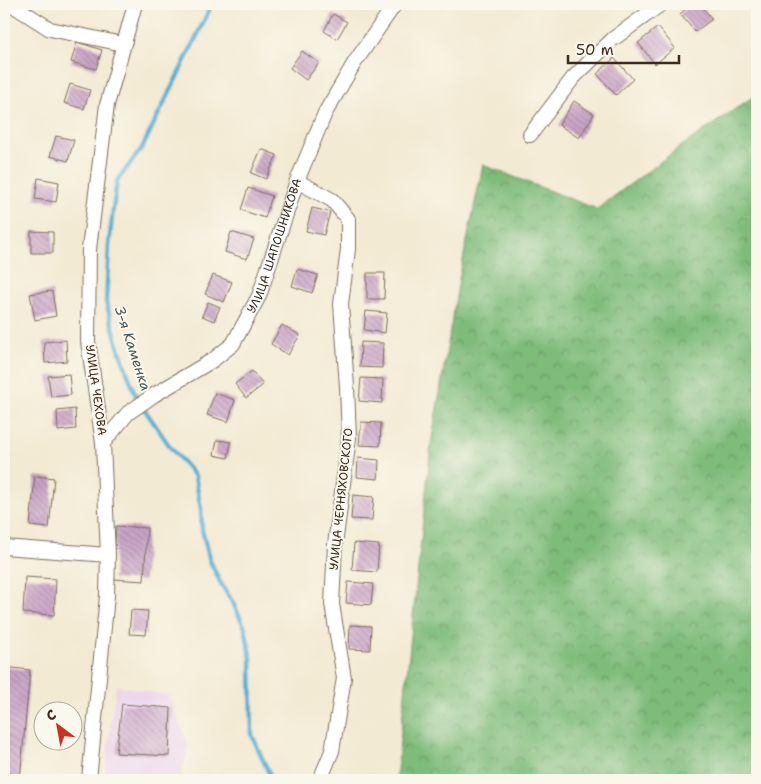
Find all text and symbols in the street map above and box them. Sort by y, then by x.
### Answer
scale bar [568,32,680,64]
text: 50 m [576,40,614,60]
street label: УЛИЦА ШАПОШНИКОВА [243,176,305,316]
water label: 3-я Каменка [111,303,155,393]
street label: УЛИЦА ЧЕХОВА [82,344,110,437]
street label: УЛИЦА ЧЕРНЯХОВСКОГО [326,427,356,571]
north arrow [32,702,82,752]
text: С [43,705,60,725]

